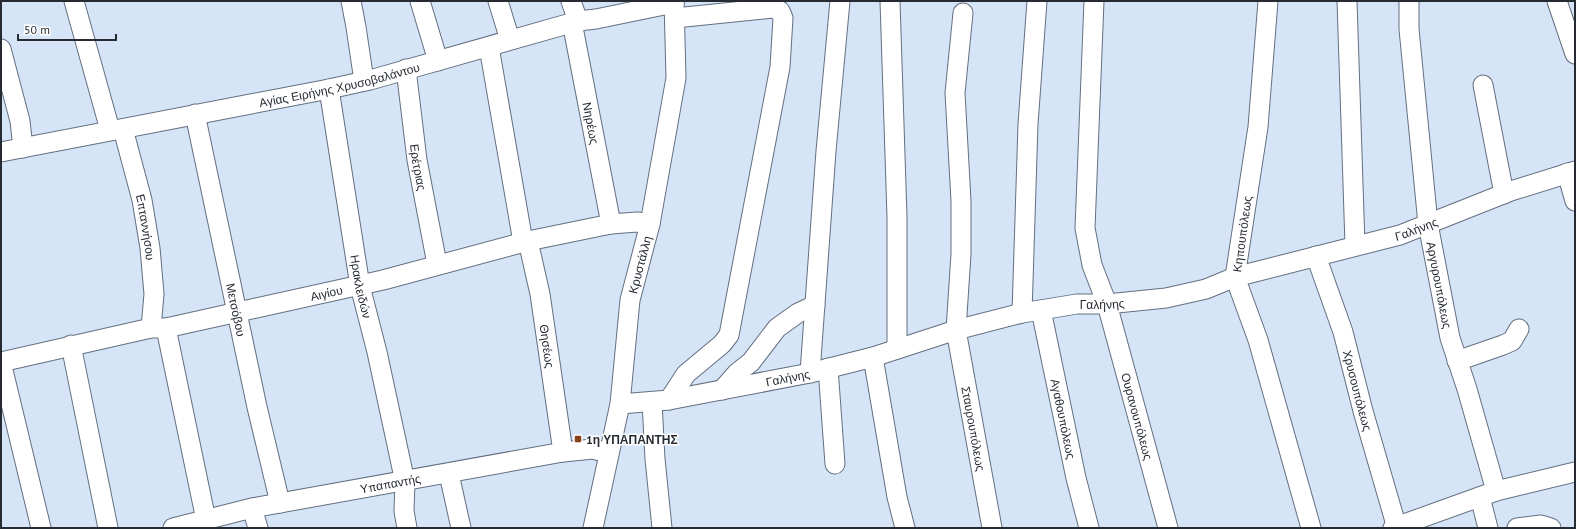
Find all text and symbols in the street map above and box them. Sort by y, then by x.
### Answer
scale bar [18,16,116,42]
text: 50 m [24,22,50,37]
street label: Αγίας Ειρήνης Χρυσοβαλάντου [258,59,421,110]
street label: Νηρέως [580,101,603,146]
street label: Ερέτριας [408,143,430,192]
street label: Επταννήσου [133,192,159,261]
street label: Κηπουπόλεως [1229,195,1255,273]
street label: Γαλήνης [1393,213,1440,244]
street label: Κρυστάλλη [625,234,654,295]
street label: Αργυρουπόλεως [1424,240,1456,330]
street label: Ηρακλειδών [348,254,375,320]
street label: Μετσόβου [223,282,249,338]
street label: Αιγίου [309,282,344,303]
street label: Γαλήνης [1080,295,1125,312]
street label: Θησέως [537,323,558,369]
street label: Χρυσουπόλεως [1340,348,1376,433]
street label: Γαλήνης [764,366,811,389]
street label: Ουρανουπόλεως [1119,371,1157,462]
street label: Αγαθουπόλεως [1048,377,1079,460]
street label: Σταυρουπόλεως [959,385,989,472]
place label: 1η ΥΠΑΠΑΝΤΗΣ [586,432,678,447]
marker: 1η ΥΠΑΠΑΝΤΗΣ [573,434,583,444]
street label: Υπαπαντής [359,470,422,496]

